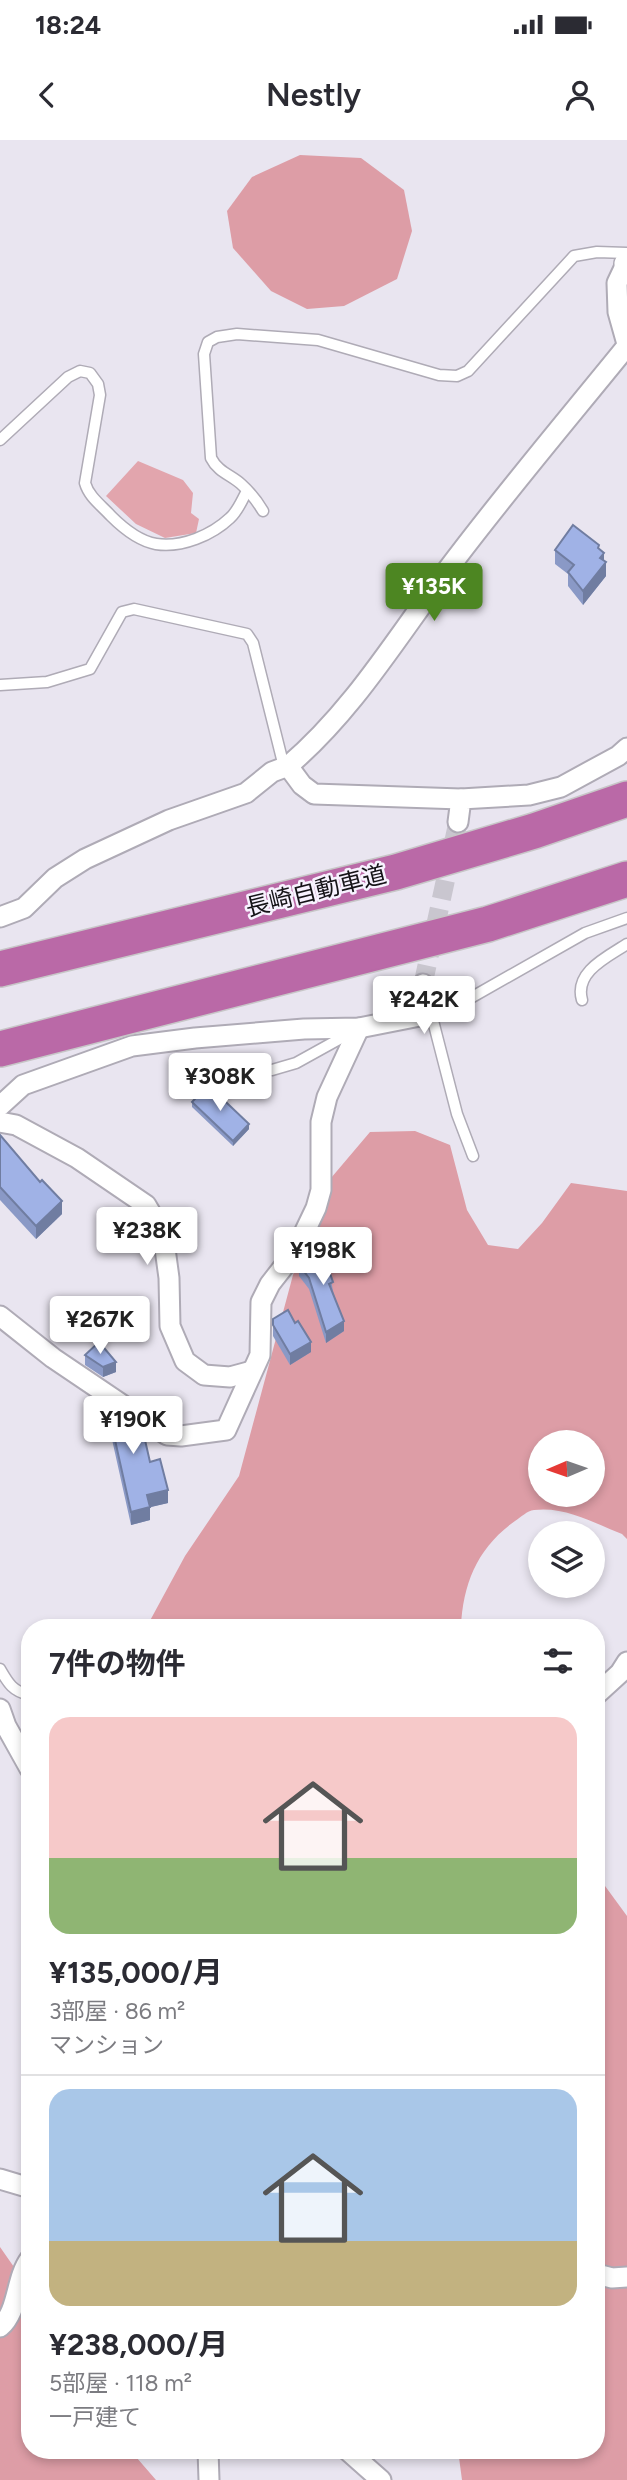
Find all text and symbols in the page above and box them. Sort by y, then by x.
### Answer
text: 18:24 [35,9,101,41]
icon: back [28,76,66,114]
text: Nestly [266,76,361,114]
icon: person [561,76,599,114]
pin: ¥135K [385,564,483,623]
text: ¥135K [402,572,466,600]
street label: 長崎自動車道 [243,859,389,922]
pin: ¥242K [375,976,473,1036]
text: ¥242K [389,985,459,1013]
pin: ¥308K [171,1054,269,1113]
text: ¥308K [185,1062,255,1090]
pin: ¥238K [98,1208,196,1267]
text: ¥238K [112,1216,182,1244]
pin: ¥198K [274,1228,372,1287]
text: ¥198K [290,1236,356,1264]
pin: ¥267K [51,1296,149,1356]
text: ¥267K [66,1305,134,1333]
pin: ¥190K [84,1396,182,1456]
text: ¥190K [100,1405,166,1433]
north arrow [528,1430,606,1507]
map controls [528,1430,605,1598]
button: layers [528,1521,605,1598]
icon: filters [539,1642,577,1680]
text: 7件の物件 [49,1645,186,1682]
icon: home [250,1763,376,1889]
text: ¥135,000/月 [49,1954,223,1991]
text: 3部屋 · 86 m² [49,1997,185,2025]
text: マンション [49,2031,164,2059]
icon: home [250,2135,376,2261]
text: ¥238,000/月 [49,2326,228,2363]
text: 5部屋 · 118 m² [49,2369,192,2397]
text: 一戸建て [49,2403,141,2431]

